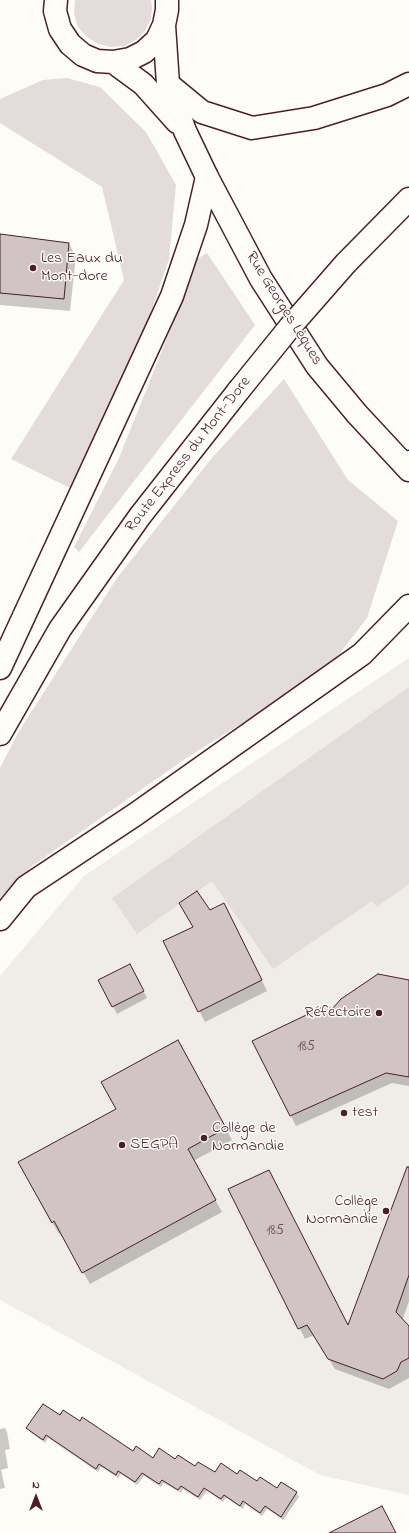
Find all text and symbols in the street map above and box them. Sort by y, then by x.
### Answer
place label: Les Eaux du Mont-dore [41,249,123,287]
street label: Rue Georges Lèques [240,249,326,369]
marker: Les Eaux du Mont-dore [28,263,38,273]
street label: Route Express du Mont-Dore [122,373,256,537]
place label: Réfectoire [305,1003,371,1023]
marker: Réfectoire [374,1008,384,1018]
house number: 185 [297,1040,315,1056]
place label: test [352,1103,378,1123]
marker: test [339,1108,349,1118]
place label: Collège de Normandie [212,1119,284,1157]
marker: Collège de Normandie [199,1133,209,1143]
place label: SEGPA [130,1135,178,1155]
marker: SEGPA [117,1140,127,1150]
place label: Collège Normandie [306,1192,378,1230]
marker: Collège Normandie [381,1206,391,1216]
house number: 185 [266,1224,284,1240]
north arrow [16,1477,56,1517]
text: N [32,1477,40,1493]

